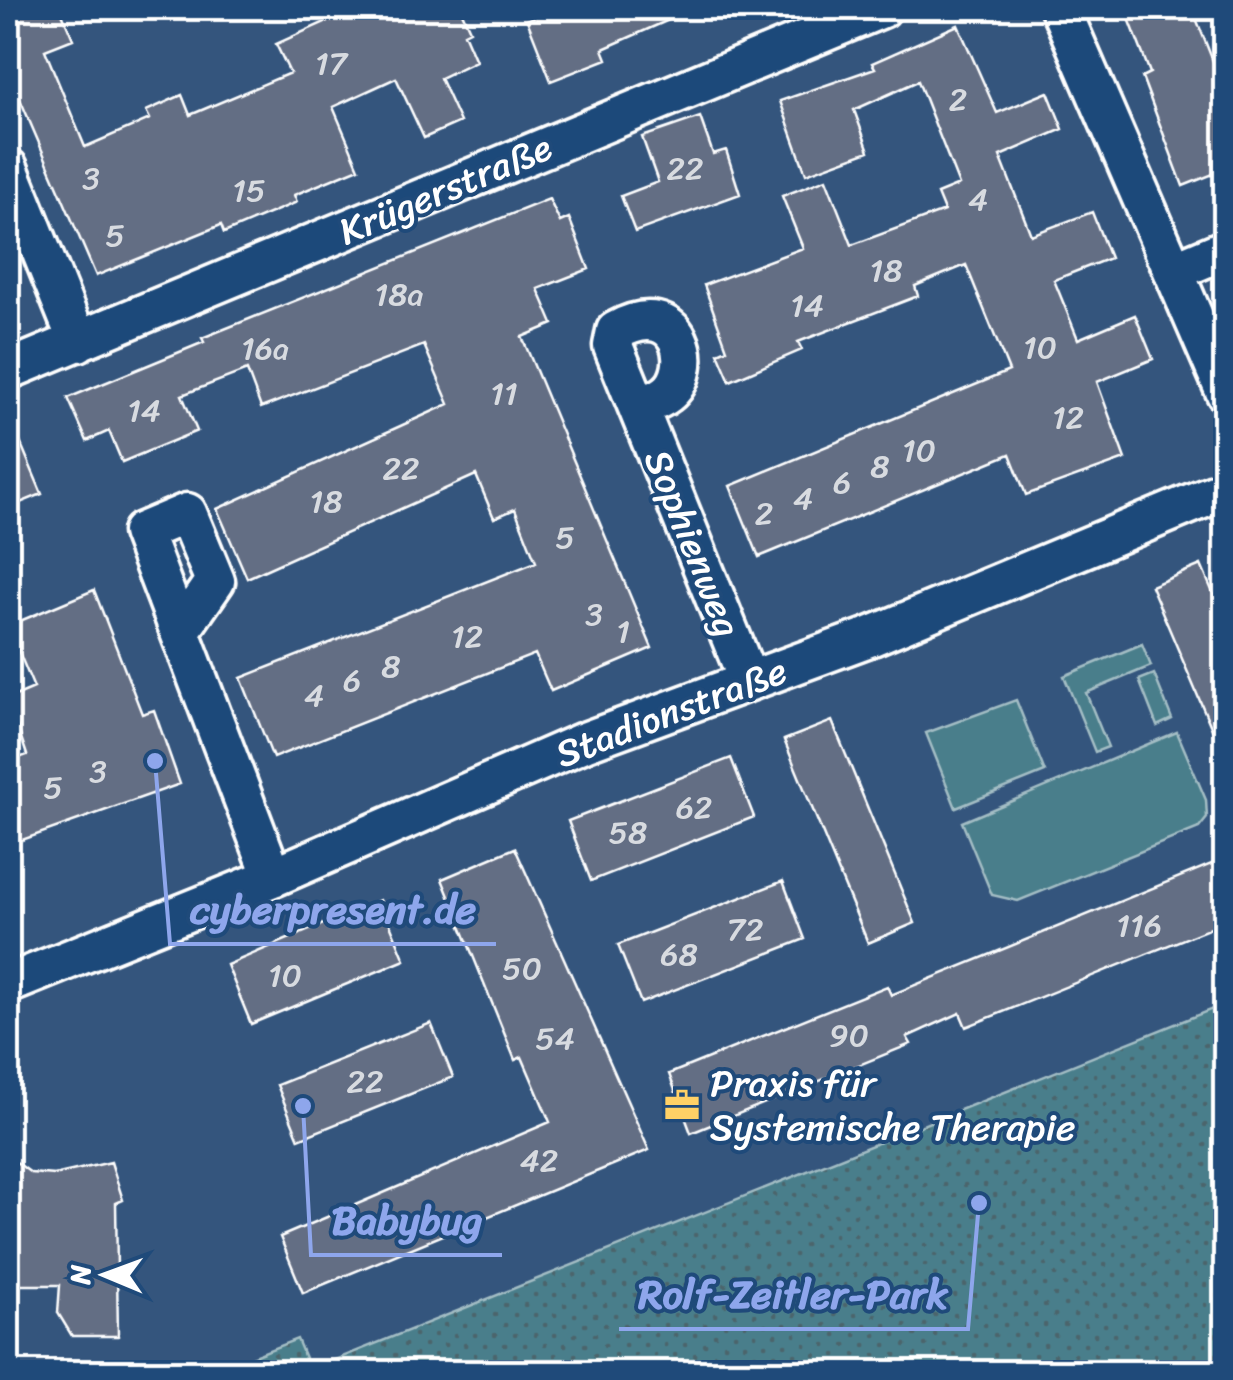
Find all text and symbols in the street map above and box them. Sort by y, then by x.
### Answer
house number: 17 [315,35,349,92]
house number: 2 [949,71,967,128]
street label: Krügerstraße [328,114,563,265]
house number: 22 [667,140,703,197]
house number: 3 [82,150,100,207]
house number: 15 [232,162,266,219]
house number: 4 [968,171,988,228]
house number: 5 [105,207,125,264]
house number: 18 [869,242,903,299]
house number: 18a [374,266,424,323]
house number: 14 [790,277,824,334]
house number: 10 [1023,319,1057,376]
house number: 16a [241,320,289,377]
house number: 11 [490,365,518,422]
house number: 14 [127,382,161,439]
house number: 12 [1052,389,1084,446]
house number: 10 [902,422,936,479]
house number: 8 [870,438,890,495]
street label: Sophienweg [624,439,761,647]
house number: 22 [383,440,419,497]
house number: 6 [833,454,851,511]
house number: 4 [793,470,813,527]
house number: 18 [309,473,343,530]
house number: 2 [755,485,773,542]
house number: 5 [555,509,575,566]
house number: 3 [585,586,603,643]
house number: 1 [616,603,630,660]
house number: 12 [451,608,483,665]
street label: Stadionstraße [545,637,797,787]
house number: 8 [381,638,401,695]
house number: 6 [343,652,361,709]
house number: 4 [304,667,324,724]
house number: 3 [89,743,107,800]
house number: 5 [43,759,63,816]
house number: 62 [676,779,712,836]
house number: 58 [609,804,647,861]
callout: cyberpresent.de [170,874,496,944]
text: cyberpresent.de [189,874,477,945]
house number: 116 [1116,897,1162,954]
house number: 72 [727,901,763,958]
house number: 68 [660,926,698,983]
house number: 50 [502,940,542,997]
house number: 10 [268,947,302,1004]
house number: 90 [829,1007,869,1064]
house number: 54 [535,1010,575,1067]
place label: Praxis für Systemische Therapie [710,1050,1075,1161]
house number: 22 [347,1053,383,1110]
office icon: Praxis für Systemische Therapie [663,1086,701,1124]
house number: 42 [520,1132,558,1189]
callout: Babybug [311,1185,502,1255]
text: Babybug [331,1185,483,1256]
north arrow [55,1225,155,1325]
callout: Rolf-Zeitler-Park [619,1259,968,1329]
text: Rolf-Zeitler-Park [637,1259,950,1330]
text: N [56,1264,105,1286]

